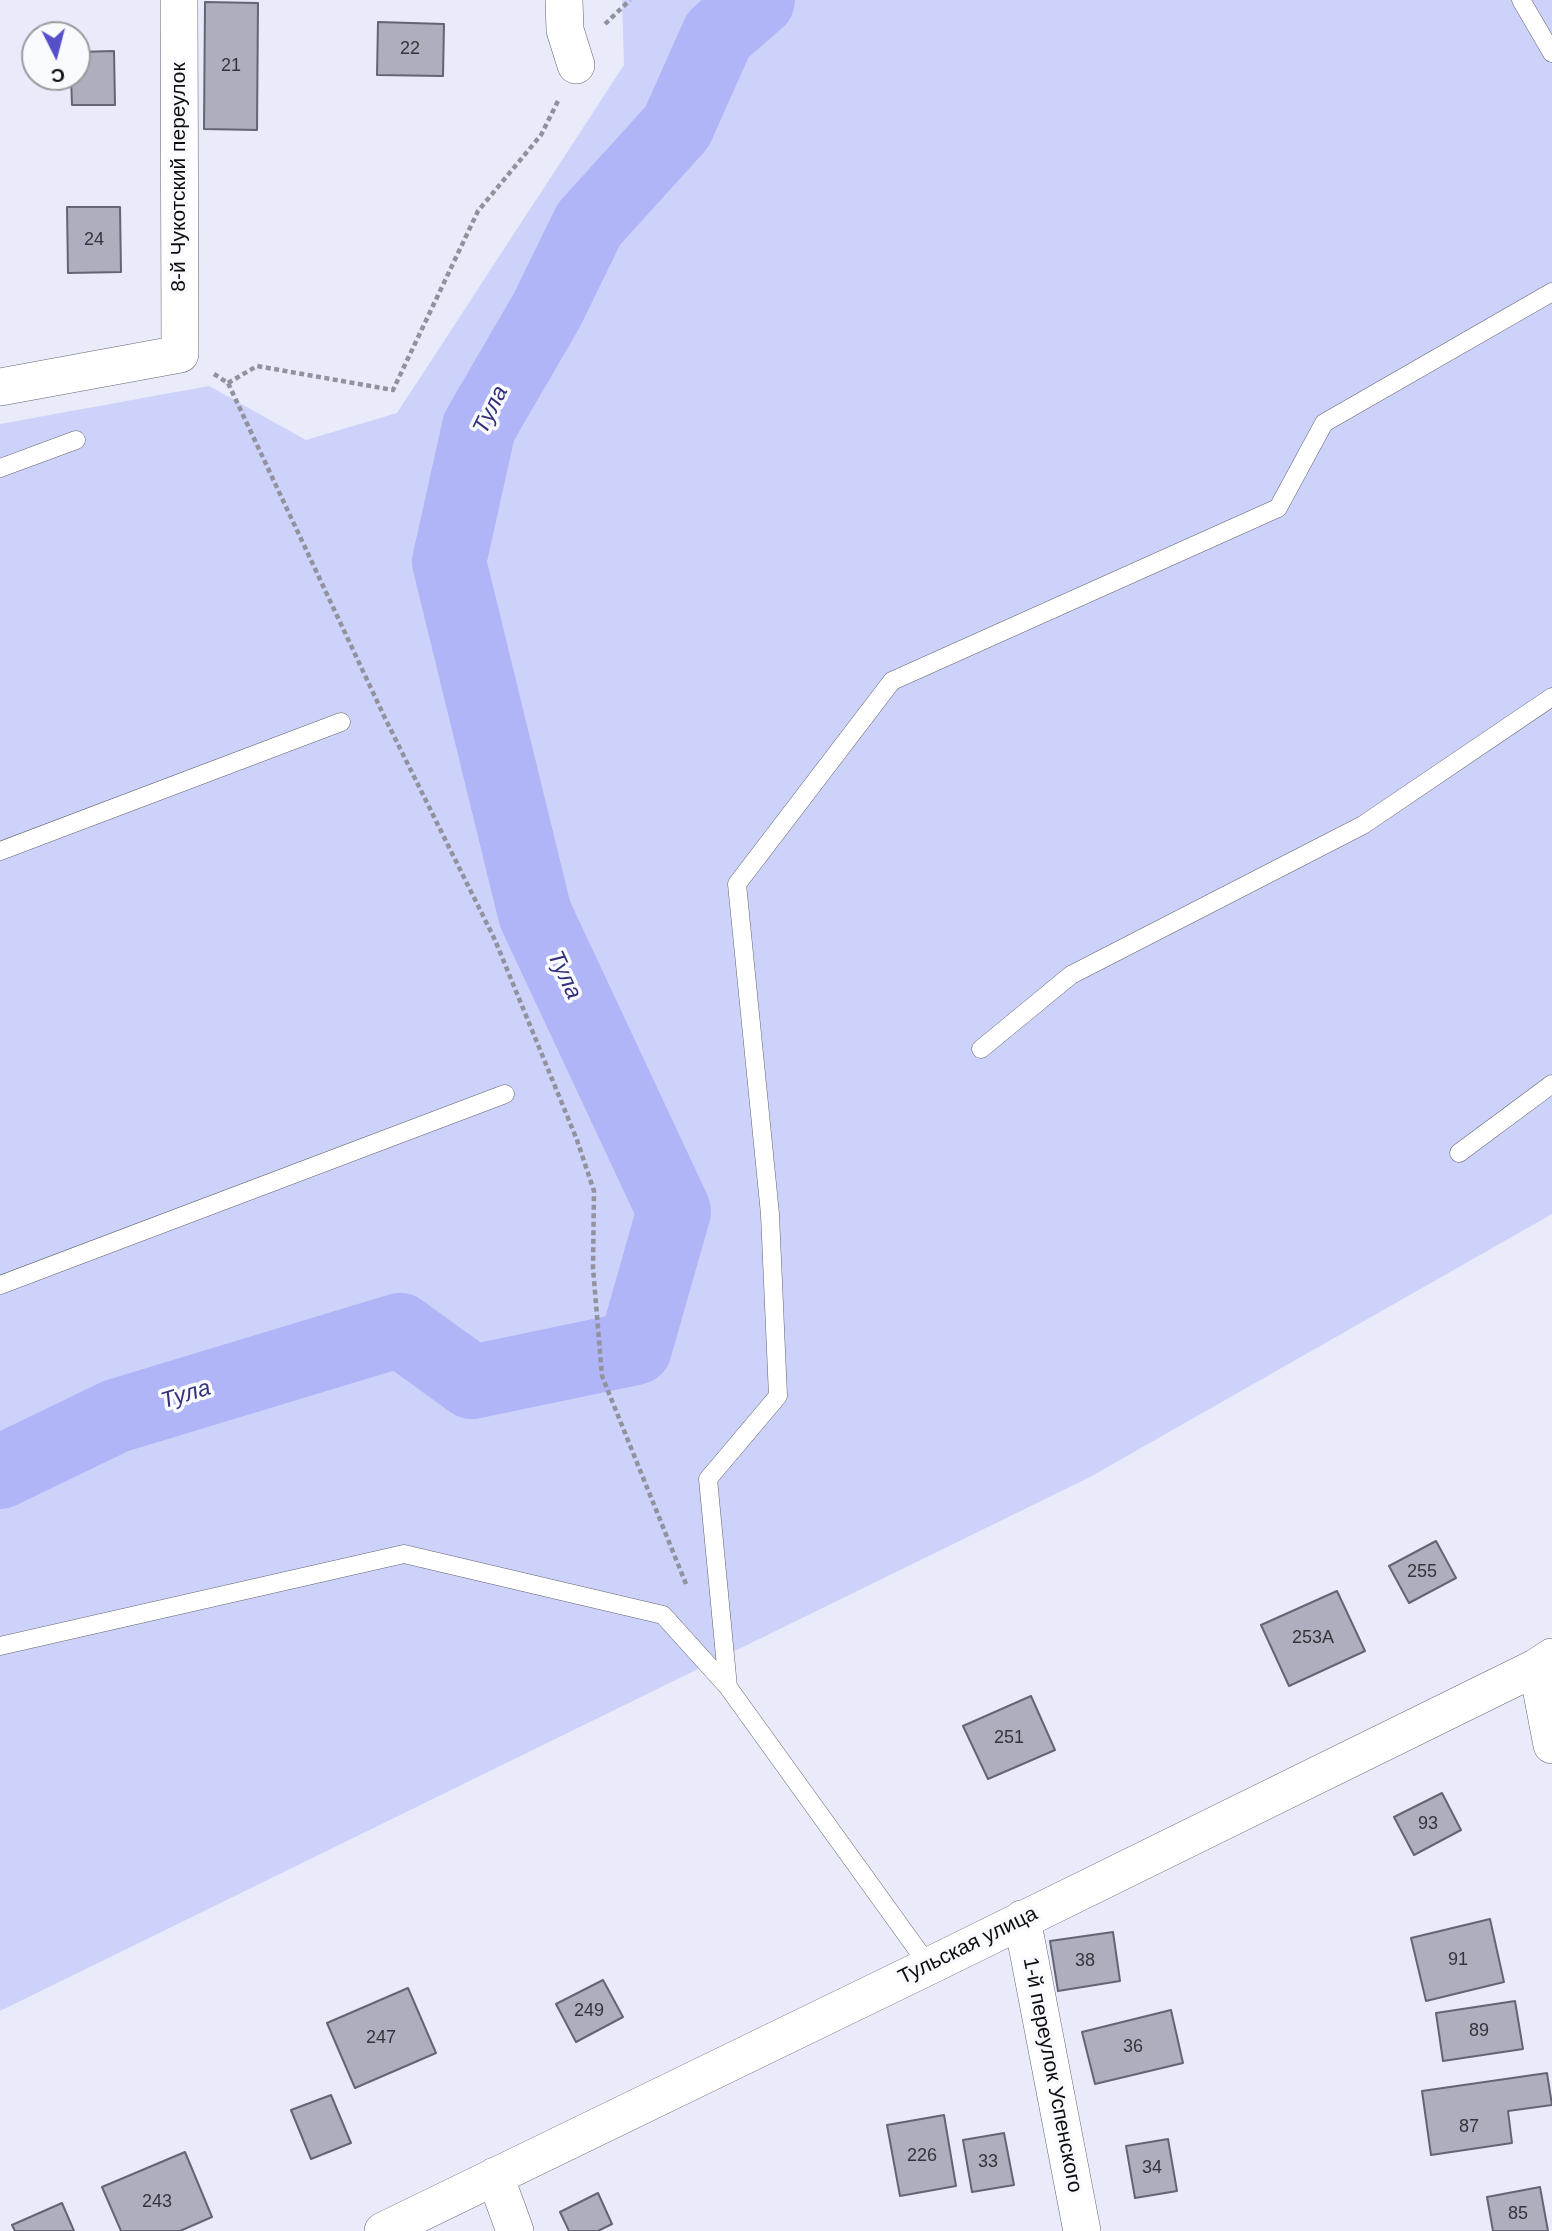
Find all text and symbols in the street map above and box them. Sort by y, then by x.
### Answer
north arrow [21,21,91,91]
house number: 22 [400,38,420,60]
house number: 21 [221,55,241,77]
street label: 8-й Чукотский переулок [166,62,192,292]
text: С [50,64,66,87]
house number: 24 [84,229,104,251]
water label: Тула [468,381,514,439]
water label: Тула [541,946,587,1004]
water label: Тула [158,1374,214,1416]
house number: 255 [1407,1561,1437,1583]
house number: 253А [1292,1627,1334,1649]
house number: 251 [994,1727,1024,1749]
house number: 93 [1418,1813,1438,1835]
street label: Тульская улица [894,1901,1042,1991]
house number: 91 [1448,1949,1468,1971]
house number: 38 [1075,1950,1095,1972]
street label: 1-й переулок Успенского [1017,1955,1087,2195]
house number: 249 [574,2000,604,2022]
house number: 89 [1469,2020,1489,2042]
house number: 247 [366,2027,396,2049]
house number: 36 [1123,2036,1143,2058]
house number: 87 [1459,2116,1479,2138]
house number: 226 [907,2145,937,2167]
house number: 33 [978,2151,998,2173]
house number: 34 [1142,2157,1162,2179]
house number: 243 [142,2191,172,2213]
house number: 85 [1508,2203,1528,2225]

